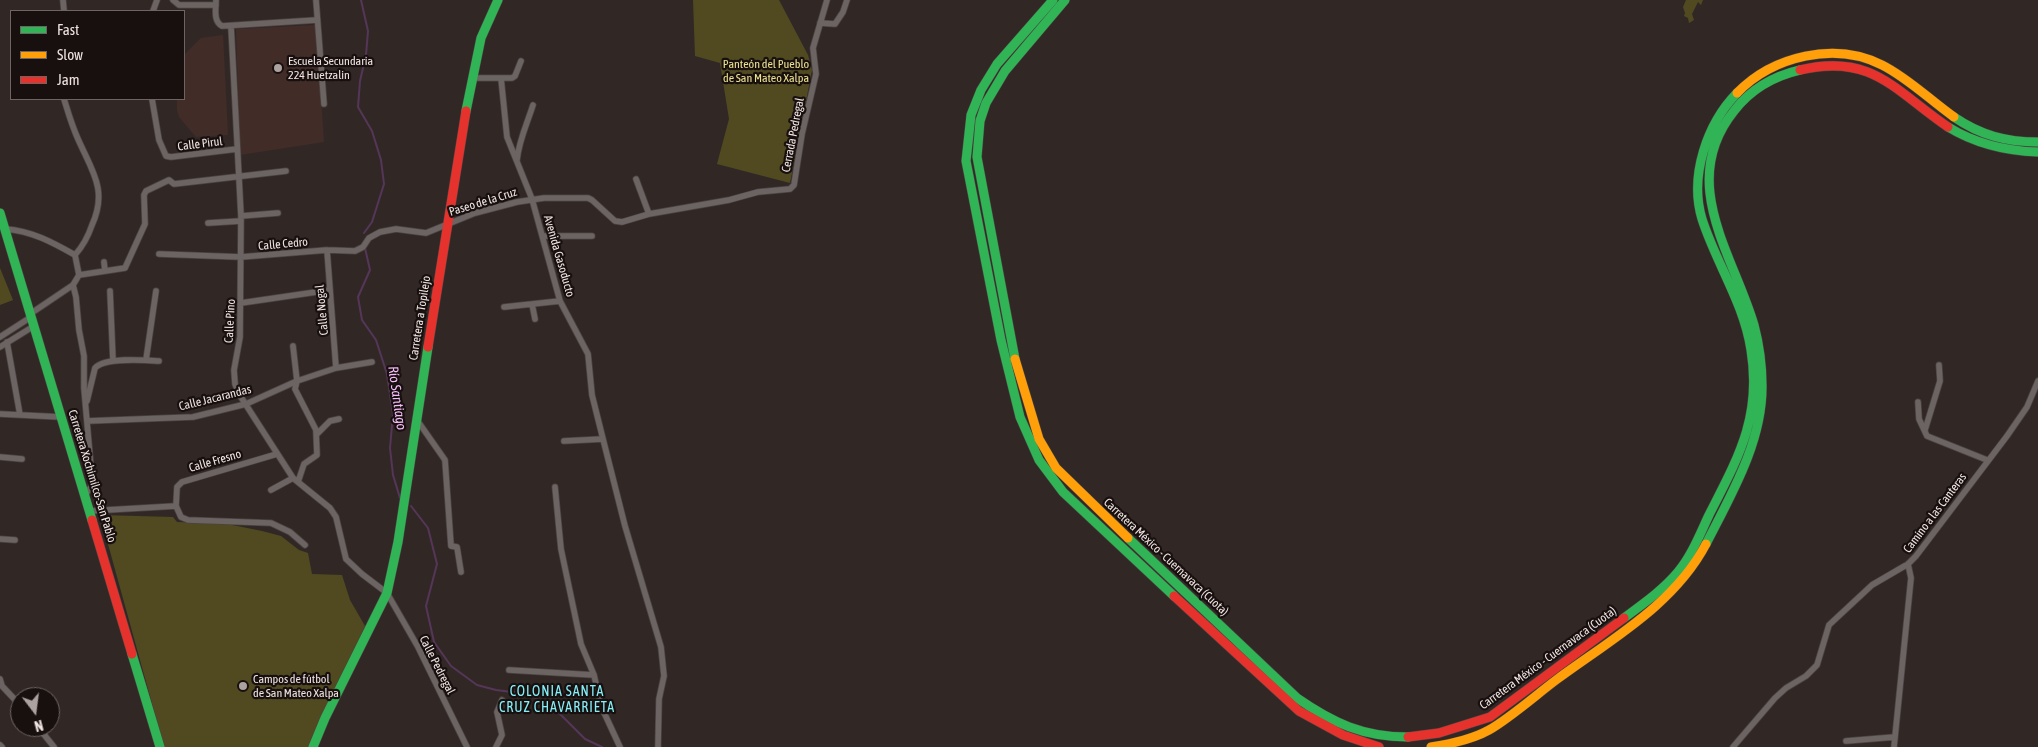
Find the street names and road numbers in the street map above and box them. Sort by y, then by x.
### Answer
street label: Cerrada Pedregal [779,96,807,174]
street label: Calle Pirul [177,134,223,154]
street label: Paseo de la Cruz [447,185,519,219]
street label: Avenida Gasoducto [540,213,578,299]
street label: Calle Cedro [257,235,309,253]
street label: Carretera a Topilejo [406,275,434,361]
street label: Calle Nogal [313,284,331,336]
street label: Calle Pino [222,299,238,343]
street label: Calle Jacarandas [177,382,253,414]
street label: Carretera Xochimilco-San Pablo [65,408,119,544]
street label: Calle Fresno [187,447,243,475]
street label: Camino a las Canteras [1900,470,1970,556]
street label: Carretera México - Cuernavaca (Cuota) [1101,495,1231,619]
street label: Carretera México - Cuernavaca (Cuota) [1477,604,1619,712]
street label: Calle Pedregal [416,633,458,697]

